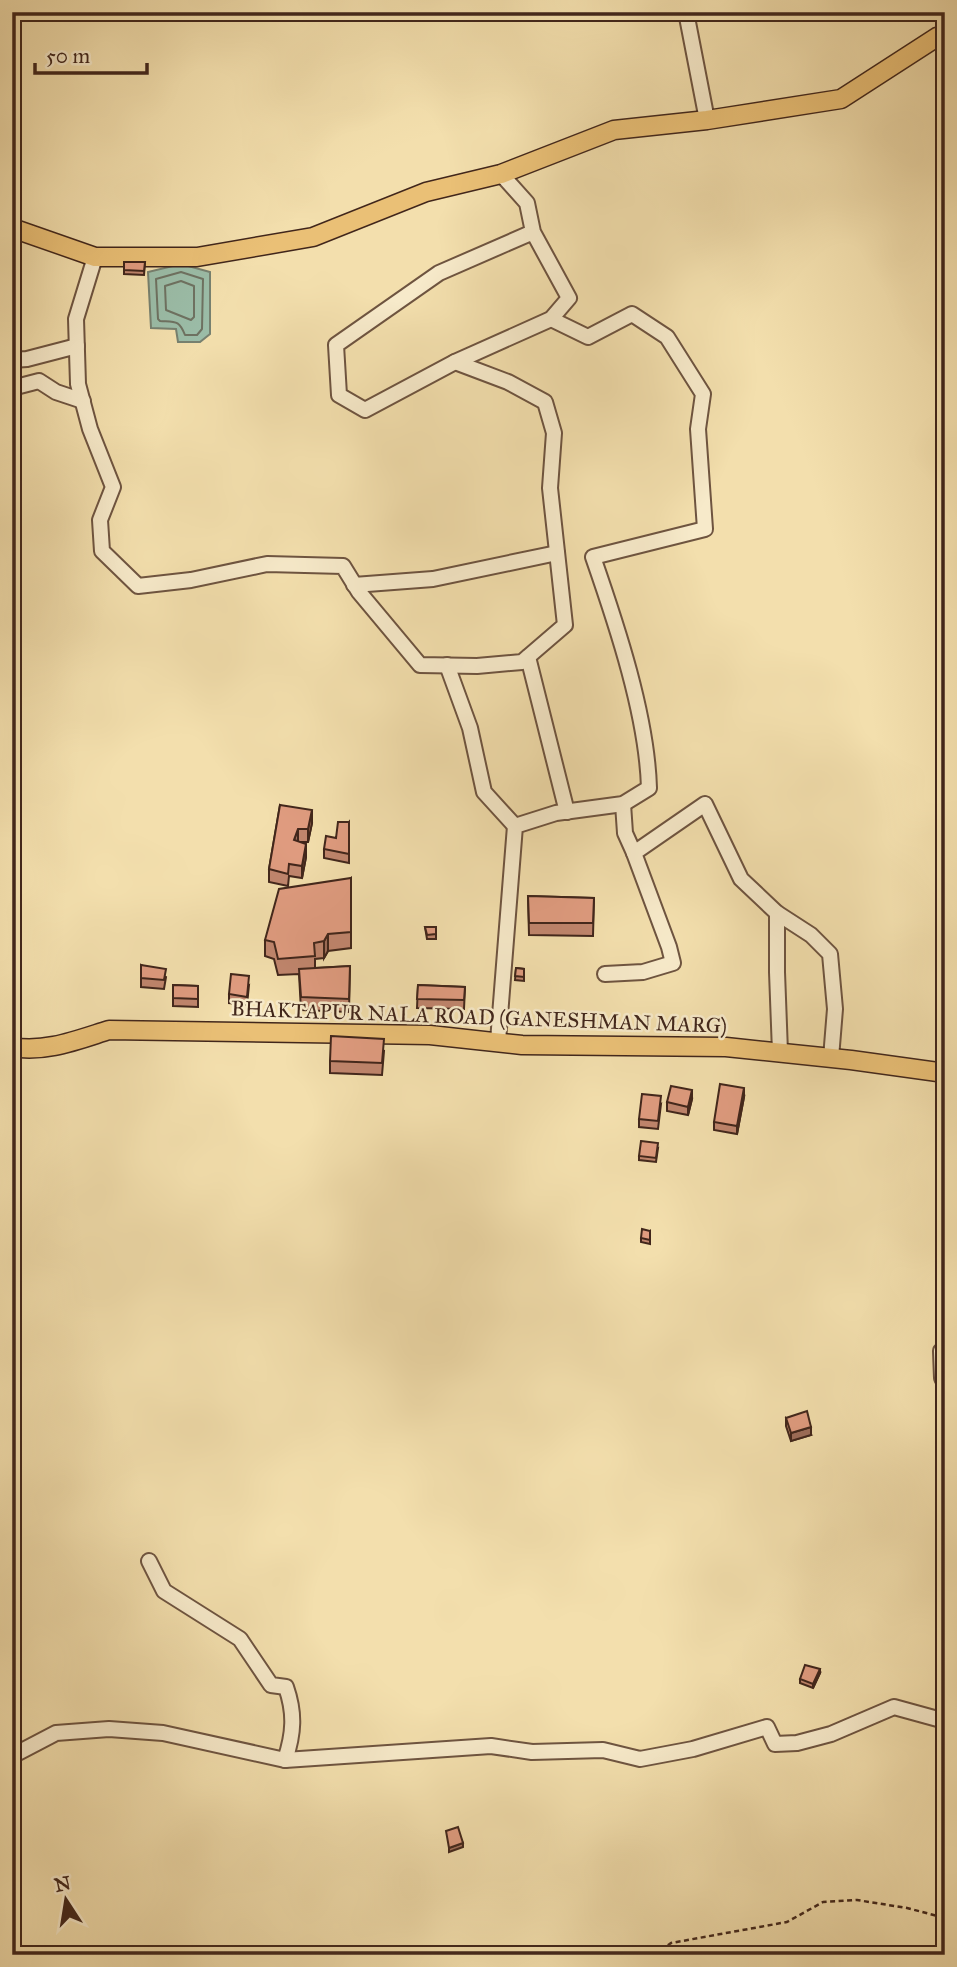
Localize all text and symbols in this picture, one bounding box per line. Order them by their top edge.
scale bar [35,32,147,76]
text: 50 m [46,43,91,69]
street label: BHAKTAPUR NALA ROAD (GANESHMAN MARG) [231,995,727,1039]
north arrow [32,1866,102,1936]
text: N [52,1871,73,1897]

